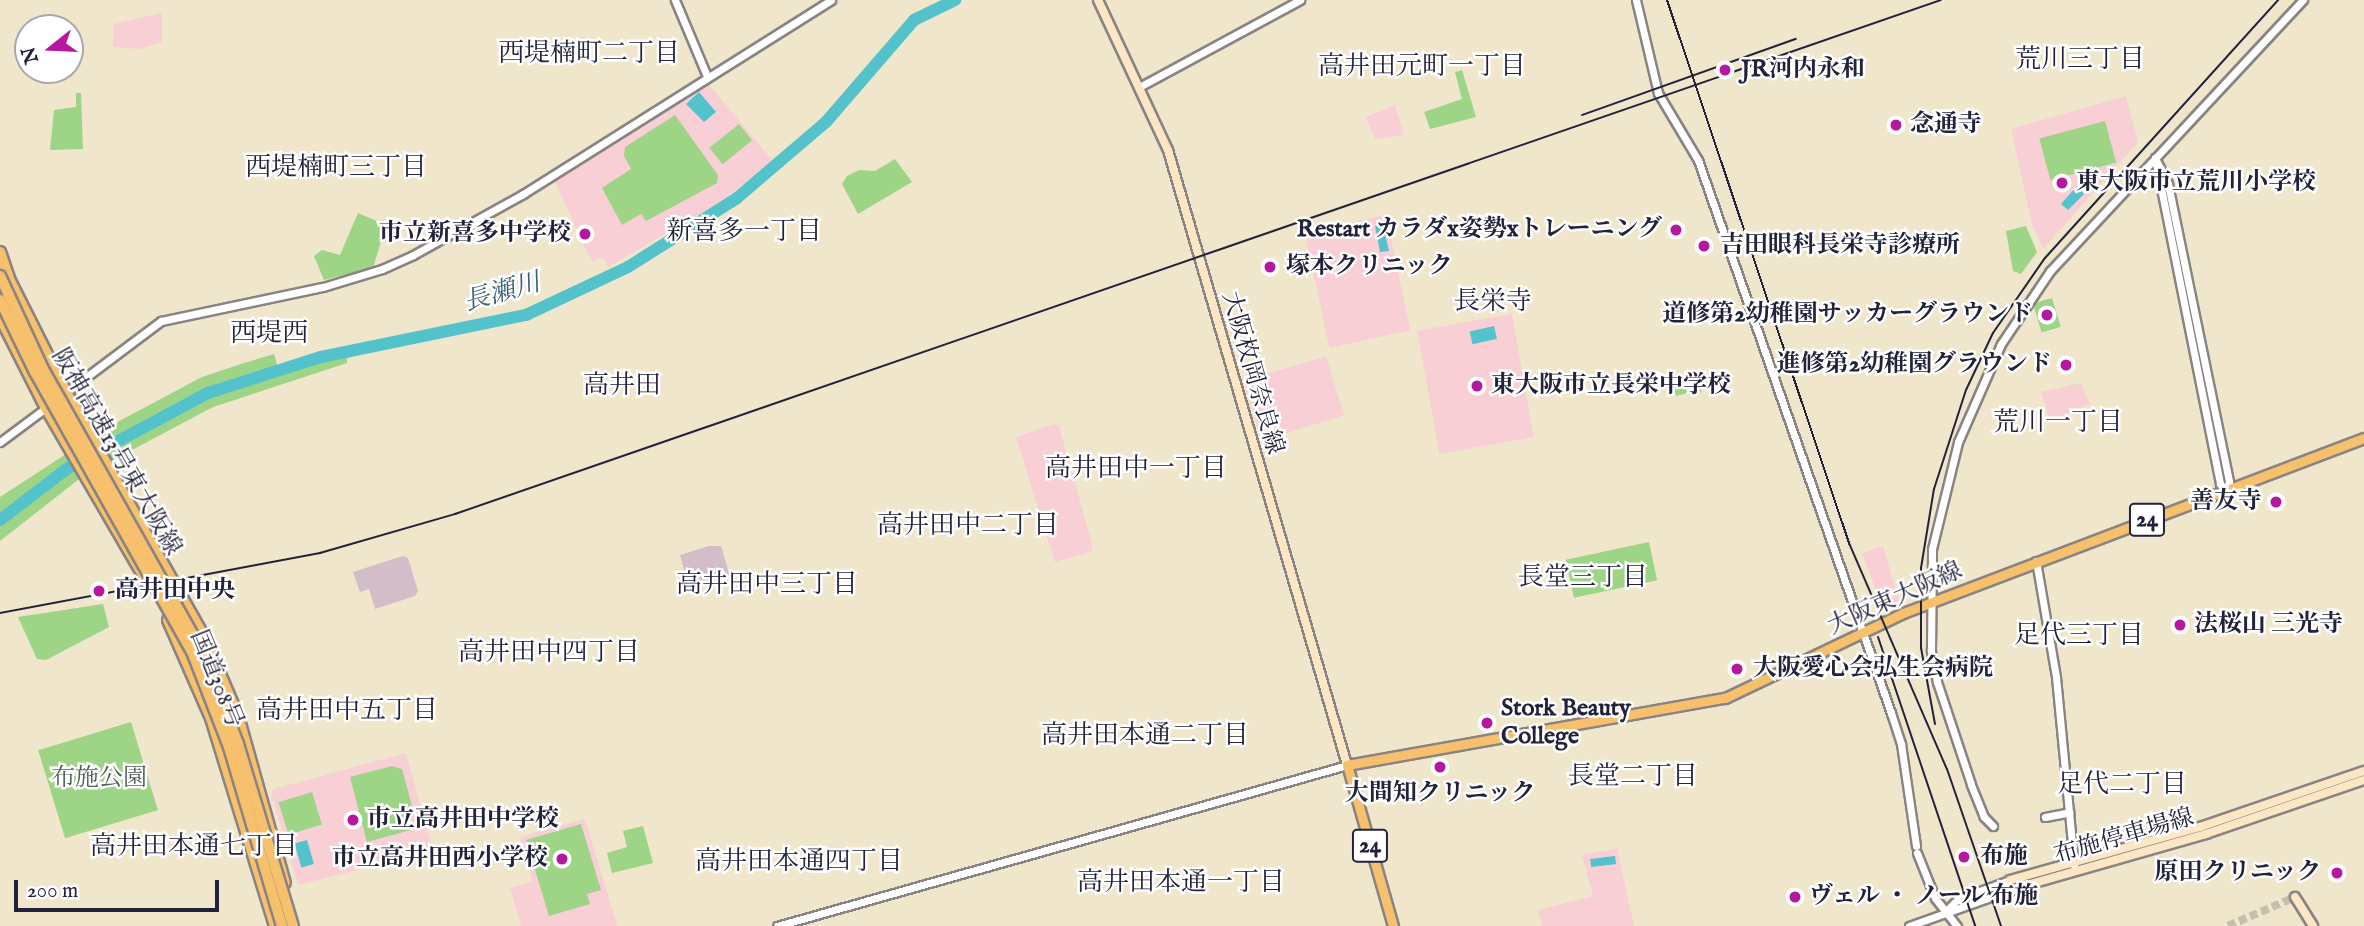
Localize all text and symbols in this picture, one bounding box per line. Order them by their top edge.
north arrow [14,14,84,84]
district label: 西堤楠町二丁目 [498,38,680,70]
text: N [17,43,45,66]
district label: 荒川三丁目 [2015,44,2145,76]
district label: 高井田元町一丁目 [1318,51,1526,83]
place label: JR河内永和 [1741,56,1865,84]
marker: JR河内永和 [1715,60,1735,80]
place label: 念通寺 [1910,111,1982,139]
marker: 念通寺 [1888,117,1904,133]
district label: 西堤楠町三丁目 [245,152,427,184]
place label: 東大阪市立荒川小学校 [2076,169,2316,197]
marker: 東大阪市立荒川小学校 [2054,175,2070,191]
district label: 新喜多一丁目 [666,216,822,248]
place label: Restart カラダx姿勢xトレーニング [1296,216,1662,244]
place label: 市立新喜多中学校 [379,220,571,248]
marker: Restart カラダx姿勢xトレーニング [1668,222,1684,238]
marker: 市立新喜多中学校 [577,226,593,242]
place label: 吉田眼科長栄寺診療所 [1720,232,1960,260]
marker: 吉田眼科長栄寺診療所 [1694,236,1714,256]
place label: 塚本クリニック [1286,253,1454,281]
marker: 塚本クリニック [1260,257,1280,277]
water label: 長瀬川 [460,267,544,319]
district label: 長栄寺 [1454,286,1532,318]
street label: 大阪枚岡奈良線 [1215,288,1289,458]
place label: 道修第2幼稚園サッカーグラウンド [1662,301,2033,329]
marker: 道修第2幼稚園サッカーグラウンド [2039,307,2055,323]
district label: 西堤西 [230,318,308,350]
street label: 阪神高速13号東大阪線 [45,344,187,560]
place label: 進修第2幼稚園グラウンド [1777,351,2052,379]
marker: 進修第2幼稚園グラウンド [2058,357,2074,373]
district label: 高井田 [583,370,661,402]
place label: 東大阪市立長栄中学校 [1491,372,1731,400]
marker: 東大阪市立長栄中学校 [1469,378,1485,394]
district label: 荒川一丁目 [1993,407,2123,439]
district label: 高井田中一丁目 [1045,453,1227,485]
place label: 善友寺 [2190,488,2262,516]
marker: 善友寺 [2268,494,2284,510]
road number: 24 [2128,500,2166,540]
district label: 高井田中二丁目 [877,510,1059,542]
street label: 大阪東大阪線 [1823,557,1967,641]
district label: 長堂三丁目 [1518,562,1648,594]
district label: 高井田中三丁目 [676,569,858,601]
place label: 高井田中央 [115,577,235,605]
marker: 高井田中央 [89,581,109,601]
place label: 法桜山 三光寺 [2194,611,2343,639]
marker: 法桜山 三光寺 [2172,617,2188,633]
district label: 足代三丁目 [2014,620,2144,652]
street label: 国道308号 [184,626,248,732]
district label: 高井田中四丁目 [458,637,640,669]
place label: 大阪愛心会弘生会病院 [1753,655,1993,683]
marker: 大阪愛心会弘生会病院 [1727,659,1747,679]
district label: 高井田中五丁目 [256,695,438,727]
place label: Stork Beauty College [1501,695,1631,751]
marker: Stork Beauty College [1479,715,1495,731]
district label: 高井田本通二丁目 [1041,720,1249,752]
marker: 大間知クリニック [1430,757,1450,777]
district label: 長堂二丁目 [1568,761,1698,793]
park label: 布施公園 [51,765,147,793]
district label: 足代二丁目 [2057,769,2187,801]
place label: 大間知クリニック [1344,780,1536,808]
street label: 布施停車場線 [2051,803,2197,871]
place label: 市立高井田中学校 [367,806,559,834]
marker: 市立高井田中学校 [345,812,361,828]
road number: 24 [1351,826,1389,866]
district label: 高井田本通七丁目 [90,831,298,863]
place label: 布施 [1980,843,2028,871]
place label: 市立高井田西小学校 [332,845,548,873]
district label: 高井田本通四丁目 [695,846,903,878]
marker: 布施 [1954,847,1974,867]
marker: 市立高井田西小学校 [554,851,570,867]
place label: 原田クリニック [2153,859,2321,887]
marker: 原田クリニック [2327,863,2347,883]
scale bar [18,866,222,910]
district label: 高井田本通一丁目 [1077,867,1285,899]
text: 200 m [27,878,78,905]
place label: ヴェル ・ ノール 布施 [1809,883,2040,911]
marker: ヴェル ・ ノール 布施 [1787,889,1803,905]

